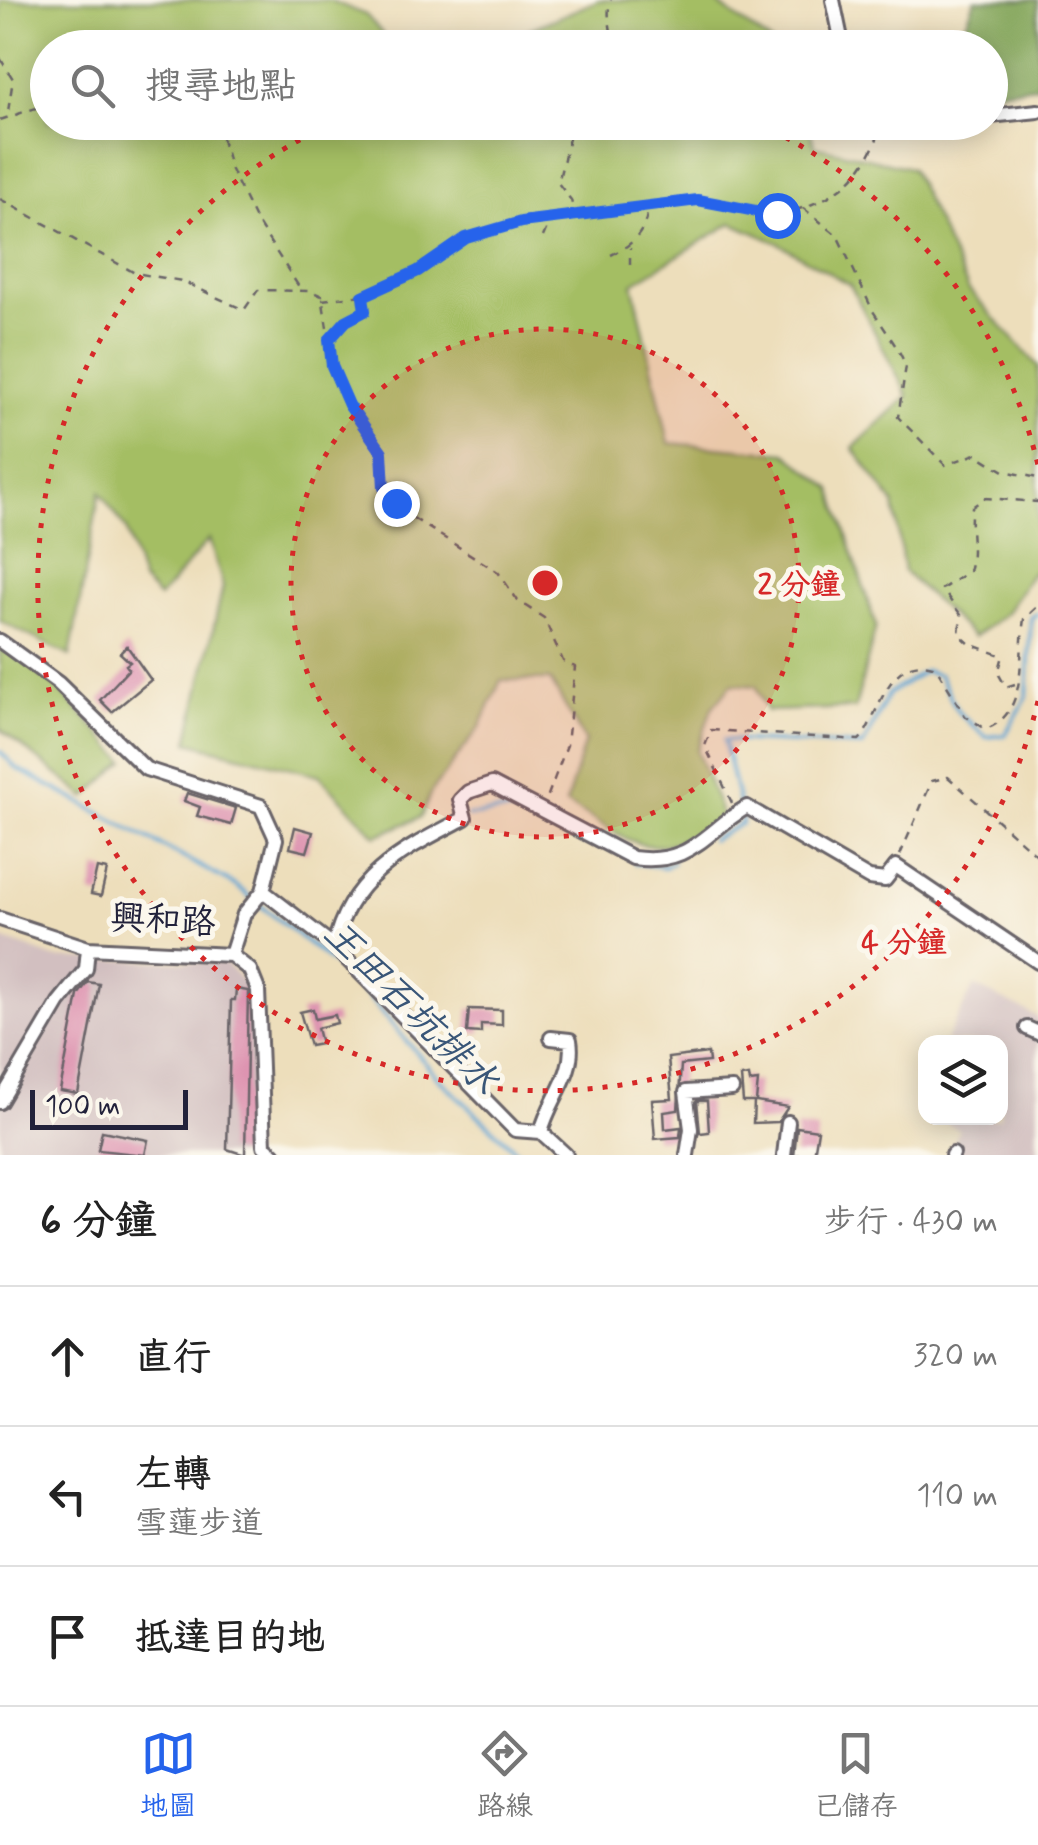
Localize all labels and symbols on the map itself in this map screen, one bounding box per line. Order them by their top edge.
route start [755,193,801,239]
route end [374,481,420,527]
centre of rings [527,565,563,601]
text: 2 分鐘 [758,566,840,605]
street label: 興和路 [109,895,217,947]
water label: 王田石坑排水 [312,910,509,1107]
text: 4 分鐘 [861,924,947,963]
scale bar [30,1085,188,1130]

